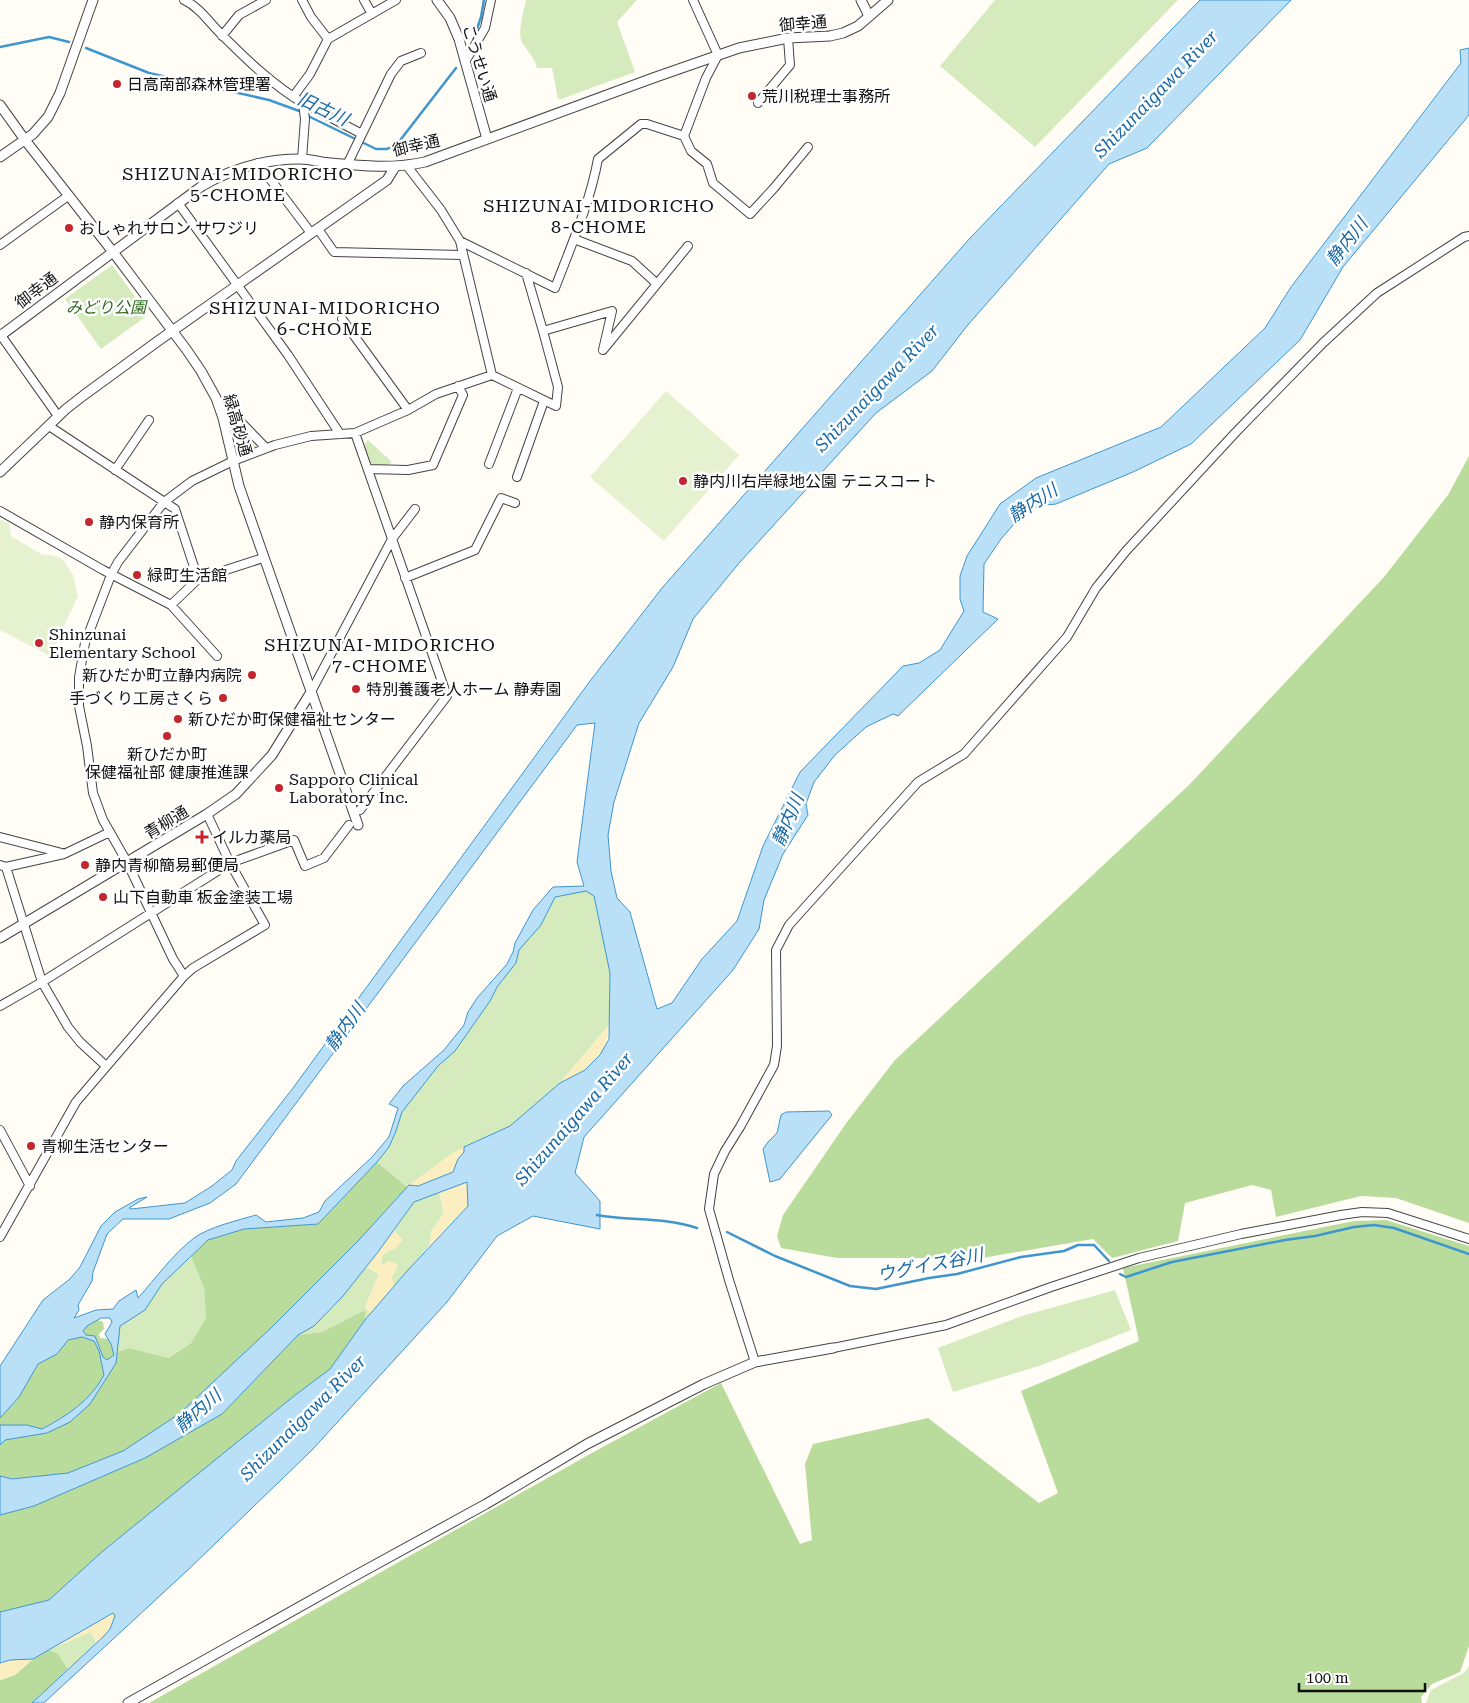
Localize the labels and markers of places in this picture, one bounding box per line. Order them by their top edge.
place label: 日高南部森林管理署 [127,75,271,94]
marker: 日高南部森林管理署 [111,78,123,90]
place label: 荒川税理士事務所 [762,87,890,106]
marker: 荒川税理士事務所 [746,90,758,102]
place label: おしゃれサロン サワジリ [79,219,259,238]
marker: おしゃれサロン サワジリ [63,222,75,234]
place label: 静内川右岸緑地公園 テニスコート [693,472,937,491]
marker: 静内川右岸緑地公園 テニスコート [677,475,689,487]
place label: 静内保育所 [99,513,179,532]
marker: 静内保育所 [83,516,95,528]
place label: 緑町生活館 [147,566,227,585]
marker: 緑町生活館 [131,569,143,581]
place label: Shinzunai Elementary School [49,625,196,662]
marker: Shinzunai Elementary School [33,637,45,649]
place label: 新ひだか町立静内病院 [82,666,242,685]
marker: 新ひだか町立静内病院 [246,669,258,681]
place label: 特別養護老人ホーム 静寿園 [366,680,562,699]
marker: 特別養護老人ホーム 静寿園 [350,683,362,695]
place label: 手づくり工房さくら [69,689,213,708]
marker: 手づくり工房さくら [217,692,229,704]
place label: 新ひだか町保健福祉センター [188,710,396,729]
marker: 新ひだか町保健福祉センター [172,713,184,725]
marker: 新ひだか町 保健福祉部 健康推進課 [161,730,173,742]
place label: 新ひだか町 保健福祉部 健康推進課 [85,745,249,782]
place label: Sapporo Clinical Laboratory Inc. [289,770,418,807]
marker: Sapporo Clinical Laboratory Inc. [273,782,285,794]
place label: イルカ薬局 [212,828,292,847]
marker: イルカ薬局 [196,831,208,843]
place label: 静内青柳簡易郵便局 [95,856,239,875]
marker: 静内青柳簡易郵便局 [79,859,91,871]
place label: 山下自動車 板金塗装工場 [113,888,293,907]
marker: 山下自動車 板金塗装工場 [97,891,109,903]
place label: 青柳生活センター [41,1137,169,1156]
marker: 青柳生活センター [25,1140,37,1152]

